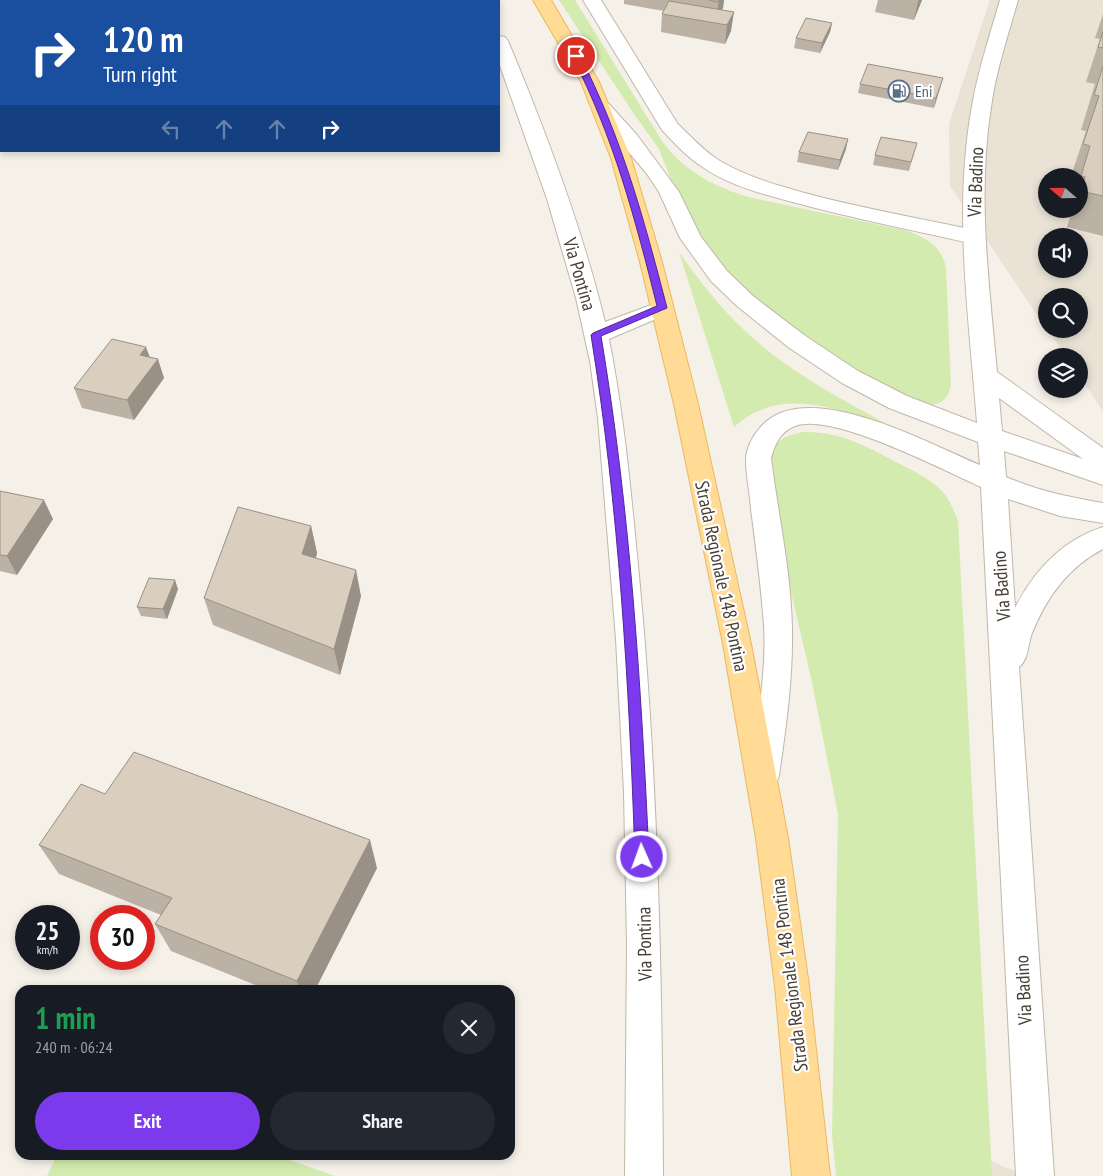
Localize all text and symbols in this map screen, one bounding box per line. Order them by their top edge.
text: 120 m [103,16,184,62]
icon: right [20,20,85,85]
pin [555,35,597,77]
icon: arrive [562,42,590,70]
text: Turn right [103,60,177,88]
fuel station icon: Eni [887,79,911,103]
place label: Eni [915,81,932,101]
icon: left [157,115,185,143]
icon: ahead [210,115,238,143]
icon: ahead [263,115,291,143]
icon: right [316,115,344,143]
street label: Via Badino [962,147,988,218]
north arrow [1038,168,1088,218]
map controls [1038,168,1088,398]
button: sound [1038,228,1088,278]
street label: Via Pontina [558,234,602,313]
button: search [1038,288,1088,338]
button: layers [1038,348,1088,398]
street label: Strada Regionale 148 Pontina [690,478,754,674]
street label: Via Badino [987,550,1015,623]
position arrow [615,830,667,882]
street label: Strada Regionale 148 Pontina [765,877,813,1073]
speed limit sign: 30 [90,905,155,970]
street label: Via Pontina [631,907,657,982]
text: 25 [36,915,59,947]
text: km/h [37,942,58,957]
street label: Via Badino [1009,954,1037,1027]
text: 1 min [35,998,96,1037]
button: close [443,1002,495,1054]
text: 240 m · 06:24 [35,1037,113,1057]
button: Exit [35,1092,260,1150]
button: Share [270,1092,495,1150]

